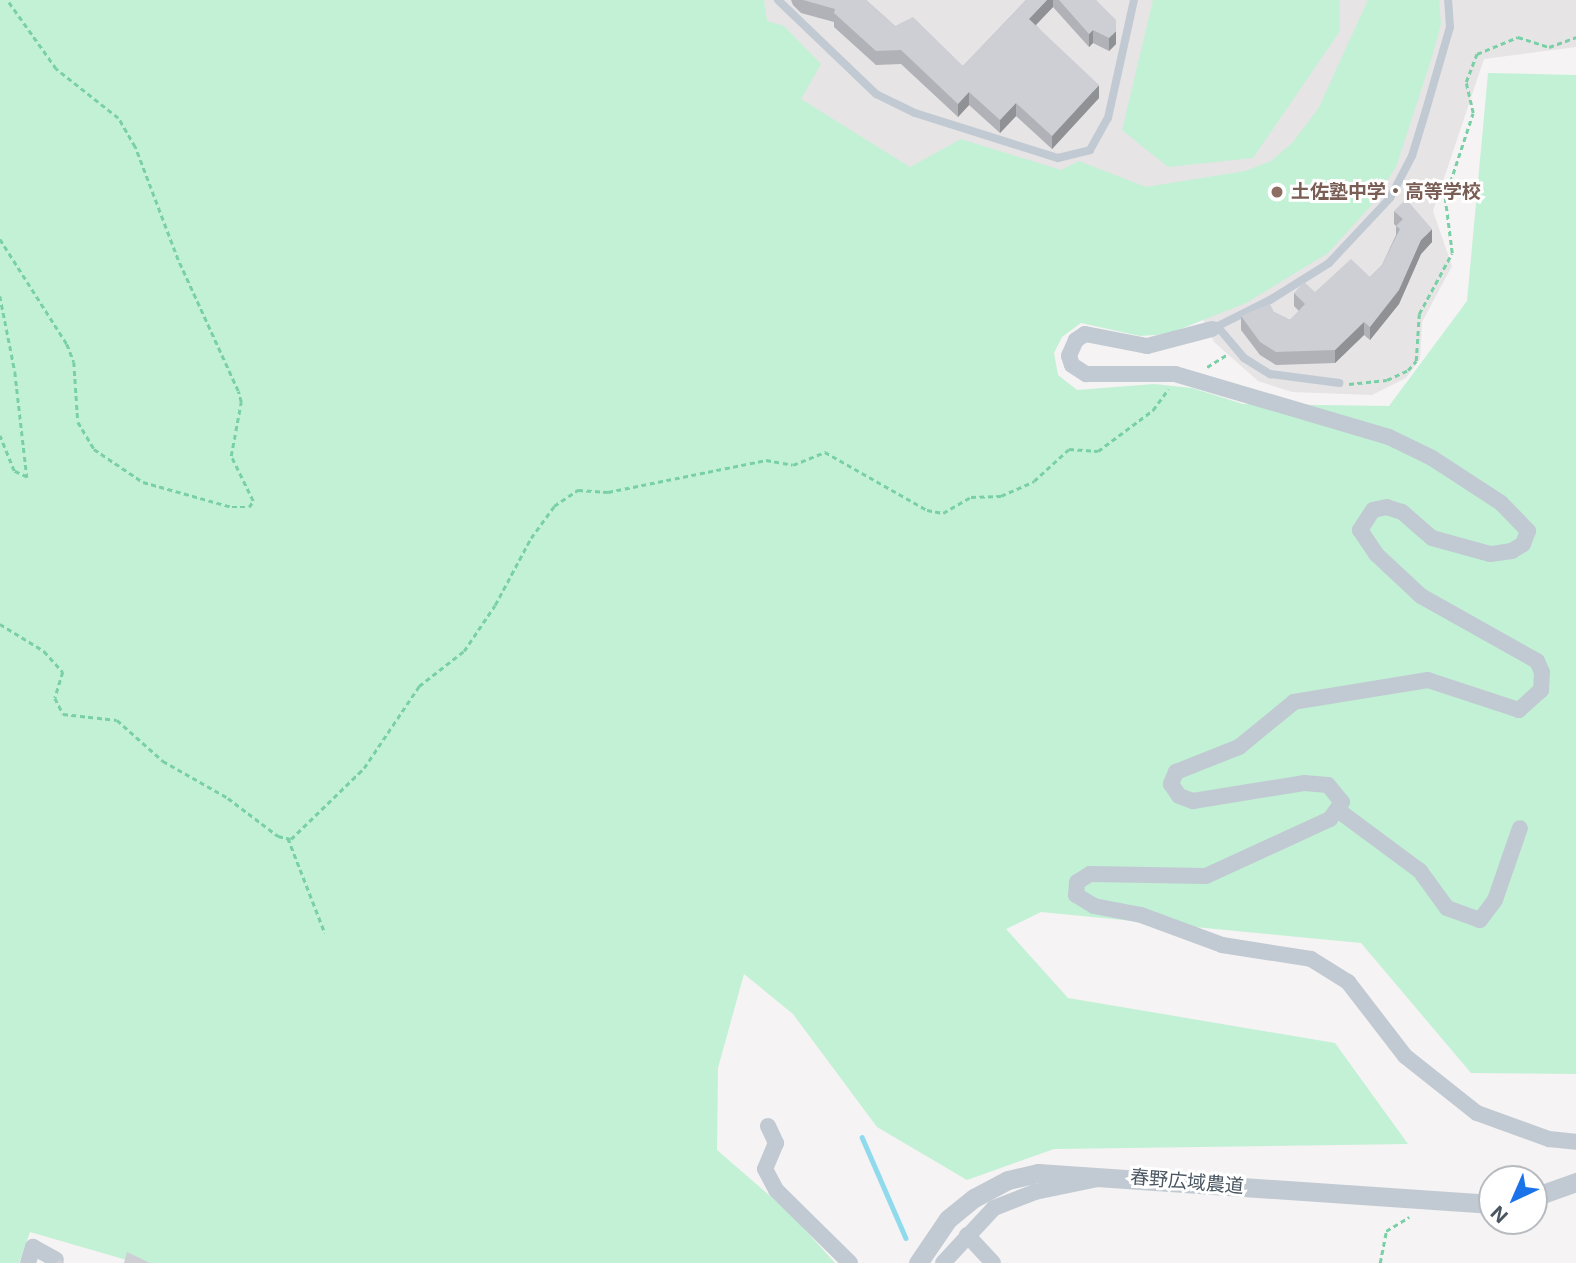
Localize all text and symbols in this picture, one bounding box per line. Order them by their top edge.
place label: 土佐塾中学・高等学校 [1291,181,1481,203]
marker: 土佐塾中学・高等学校 [1269,184,1285,200]
north arrow [1478,1165,1548,1235]
street label: 春野広域農道 [1129,1166,1245,1198]
text: N [1486,1201,1513,1227]

